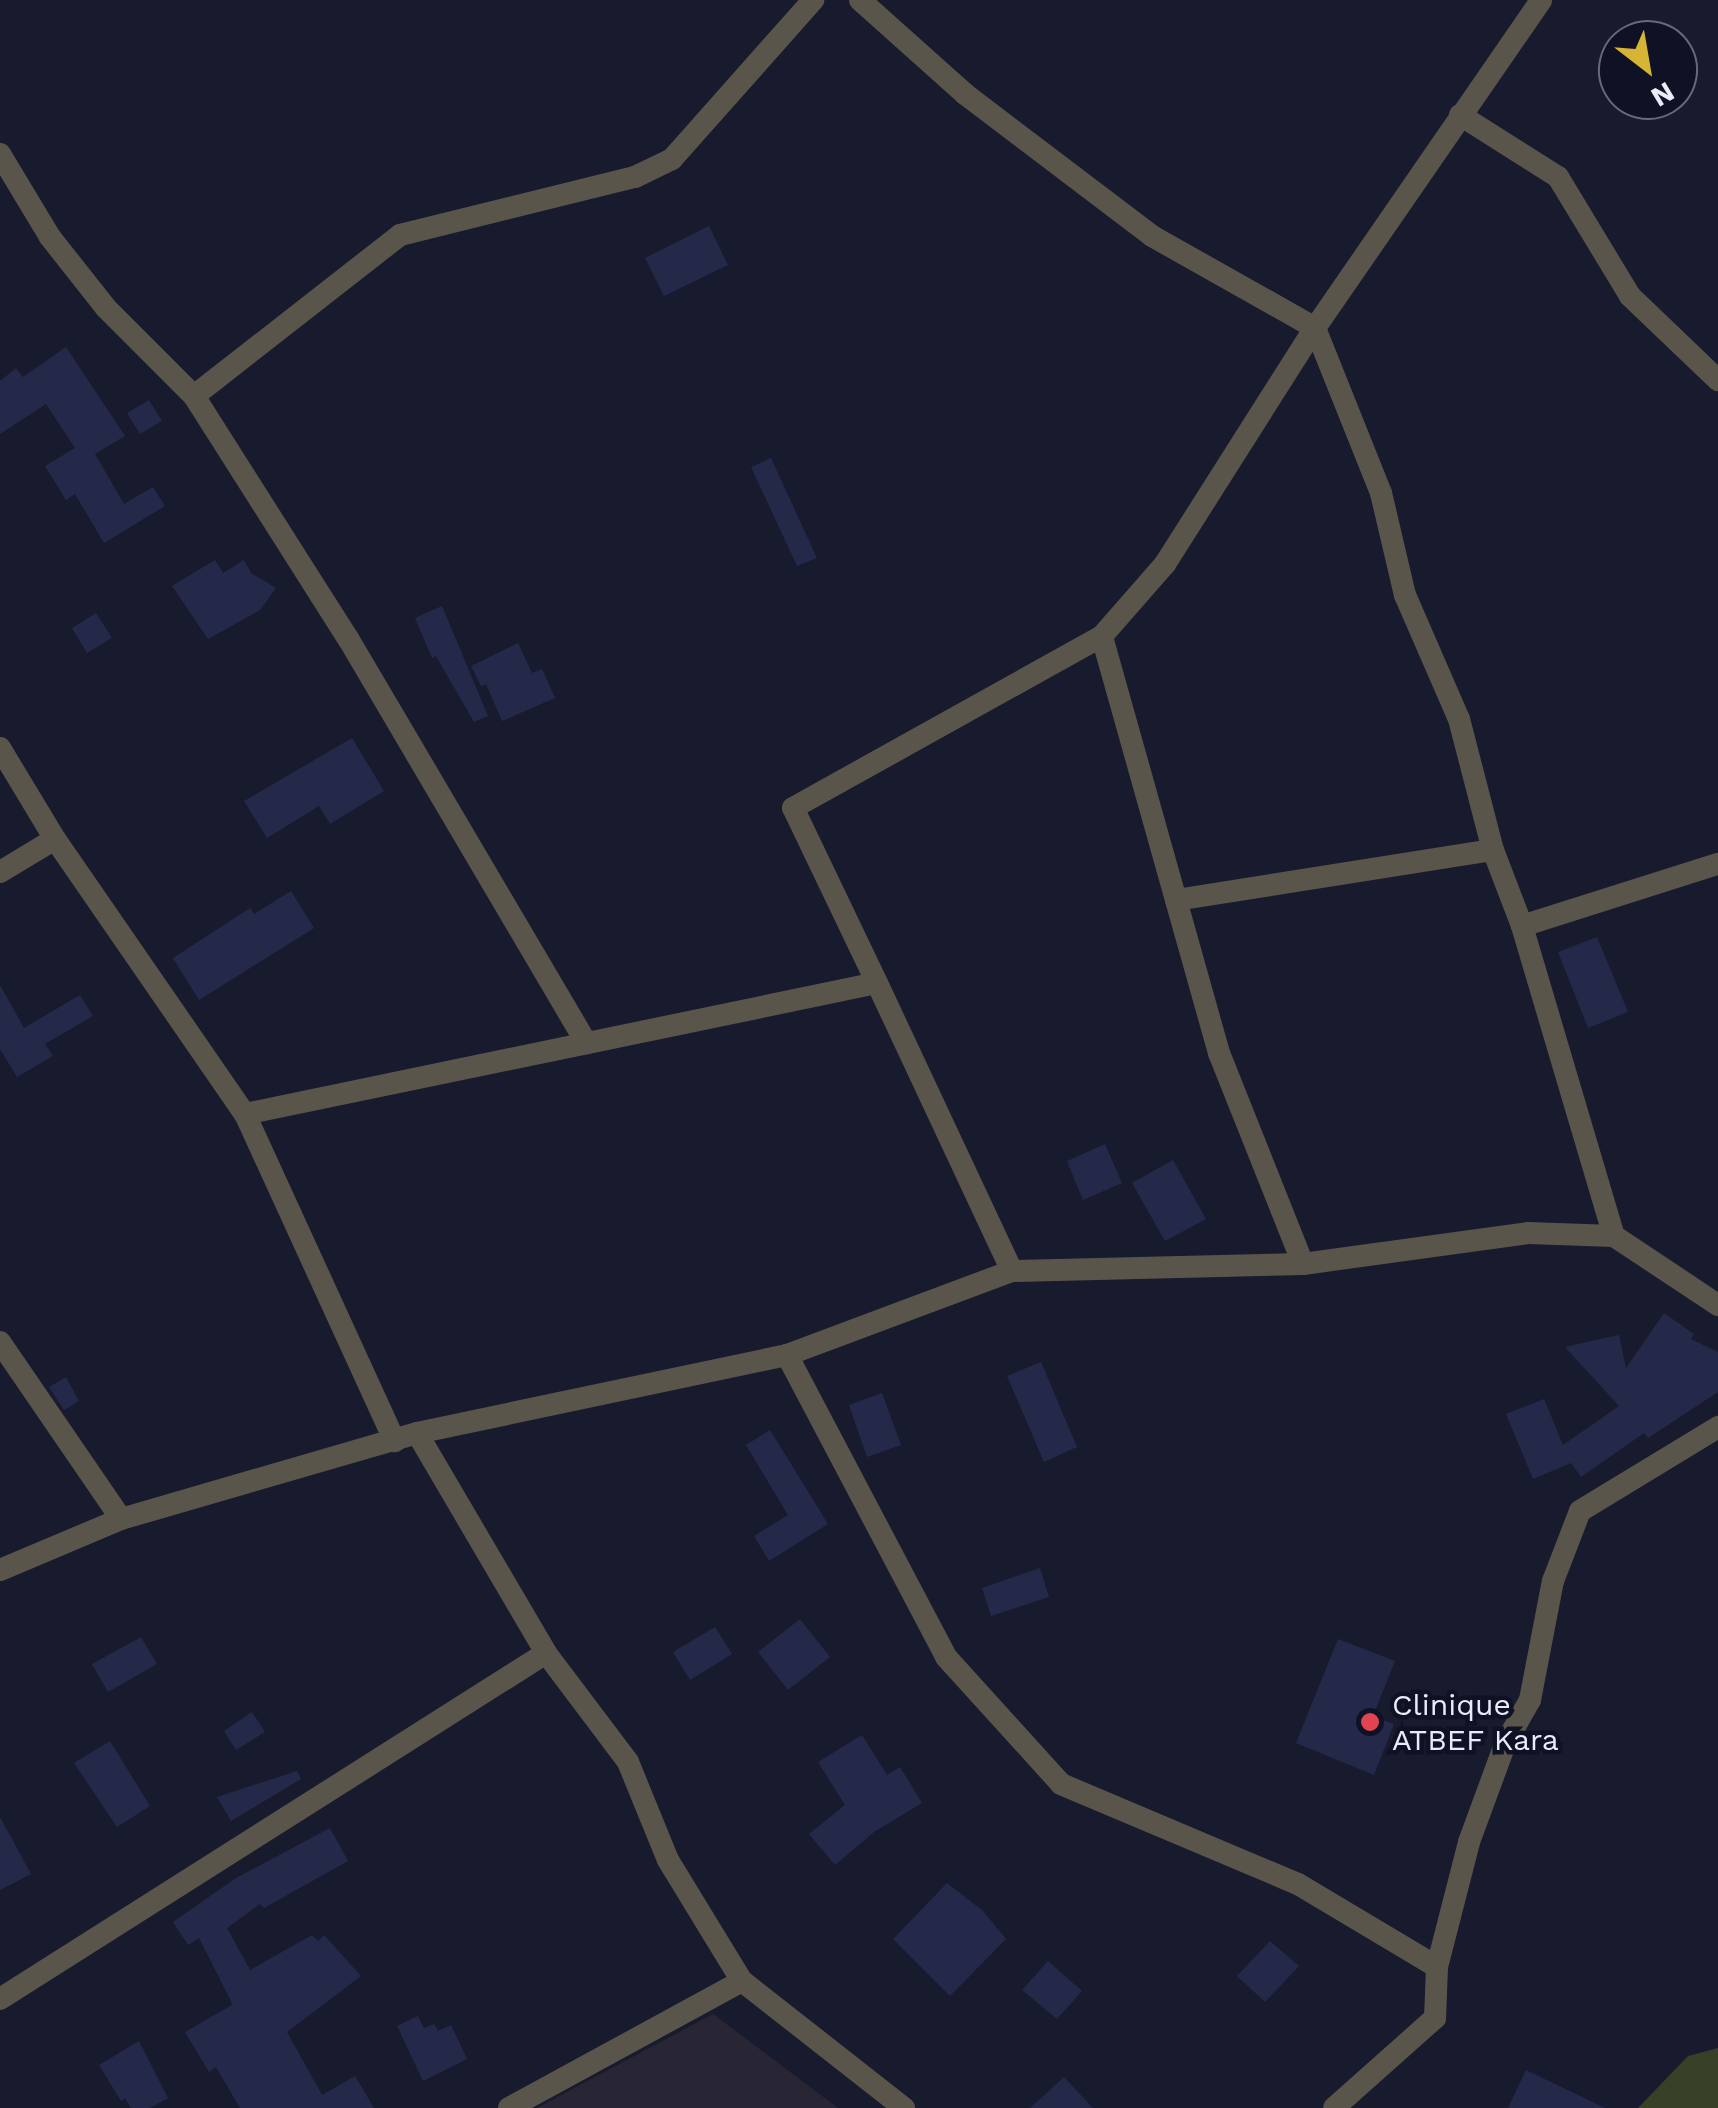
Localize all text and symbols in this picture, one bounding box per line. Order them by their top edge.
north arrow [1598,20,1698,120]
text: N [1645,75,1680,114]
place label: Clinique ATBEF Kara [1392,1687,1560,1758]
marker: Clinique ATBEF Kara [1357,1709,1383,1735]

